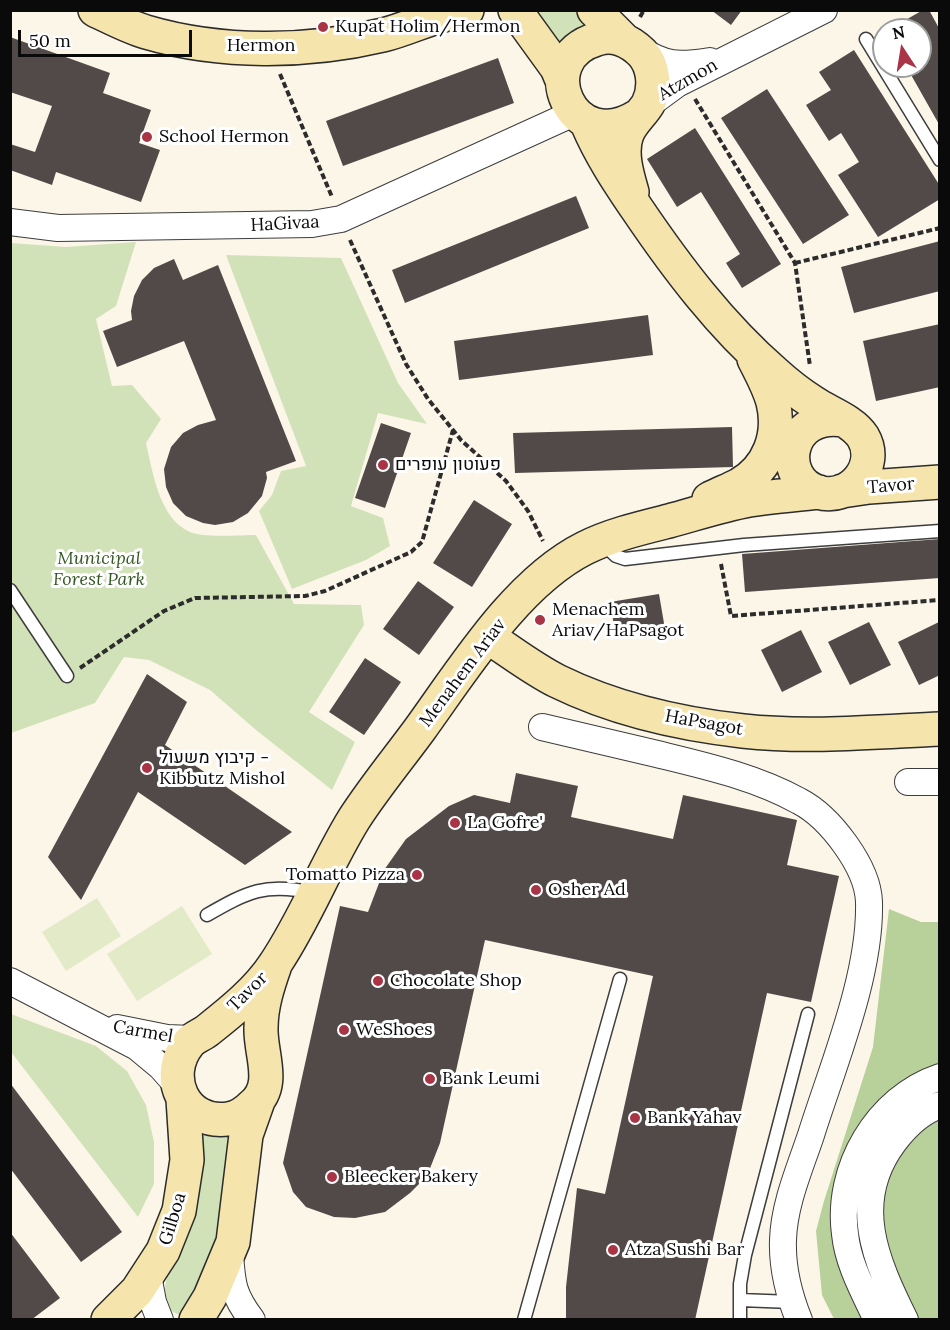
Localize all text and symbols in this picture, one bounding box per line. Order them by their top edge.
place label: Kupat Holim/Hermon [335,16,521,38]
scale bar [21,18,195,56]
north arrow [872,18,932,78]
marker: Kupat Holim/Hermon [316,20,330,34]
text: N [891,21,907,43]
text: 50 m [29,29,71,52]
street label: Hermon [227,35,295,57]
street label: Atzmon [655,54,721,106]
place label: School Hermon [159,126,289,148]
marker: School Hermon [140,130,154,144]
street label: HaGivaa [250,211,320,237]
place label: פעוטון עופרים [395,454,501,476]
marker: פעוטון עופרים [376,458,390,472]
street label: Tavor [866,473,916,499]
park label: Municipal Forest Park [53,548,145,590]
place label: Menachem Ariav/HaPsagot [552,599,684,642]
marker: Menachem Ariav/HaPsagot [533,613,547,627]
street label: Menahem Ariav [415,615,511,731]
street label: HaPsagot [663,706,745,740]
place label: קיבוץ משעול - Kibbutz Mishol [159,747,285,789]
marker: קיבוץ משעול - Kibbutz Mishol [140,761,154,775]
place label: La Gofre' [467,812,543,834]
marker: La Gofre' [448,816,462,830]
place label: Tomatto Pizza [286,864,405,886]
marker: Tomatto Pizza [410,868,424,882]
place label: Osher Ad [548,879,626,901]
marker: Osher Ad [529,883,543,897]
street label: Tavor [224,968,272,1016]
place label: Chocolate Shop [390,970,522,992]
marker: Chocolate Shop [371,974,385,988]
street label: Carmel [111,1016,175,1048]
place label: WeShoes [356,1019,432,1041]
marker: WeShoes [337,1023,351,1037]
place label: Bank Leumi [442,1068,540,1090]
marker: Bank Leumi [423,1072,437,1086]
place label: Bank Yahav [647,1107,742,1129]
marker: Bank Yahav [628,1111,642,1125]
place label: Bleecker Bakery [344,1166,478,1188]
marker: Bleecker Bakery [325,1170,339,1184]
street label: Gilboa [155,1190,191,1248]
place label: Atza Sushi Bar [625,1239,744,1261]
marker: Atza Sushi Bar [606,1243,620,1257]

